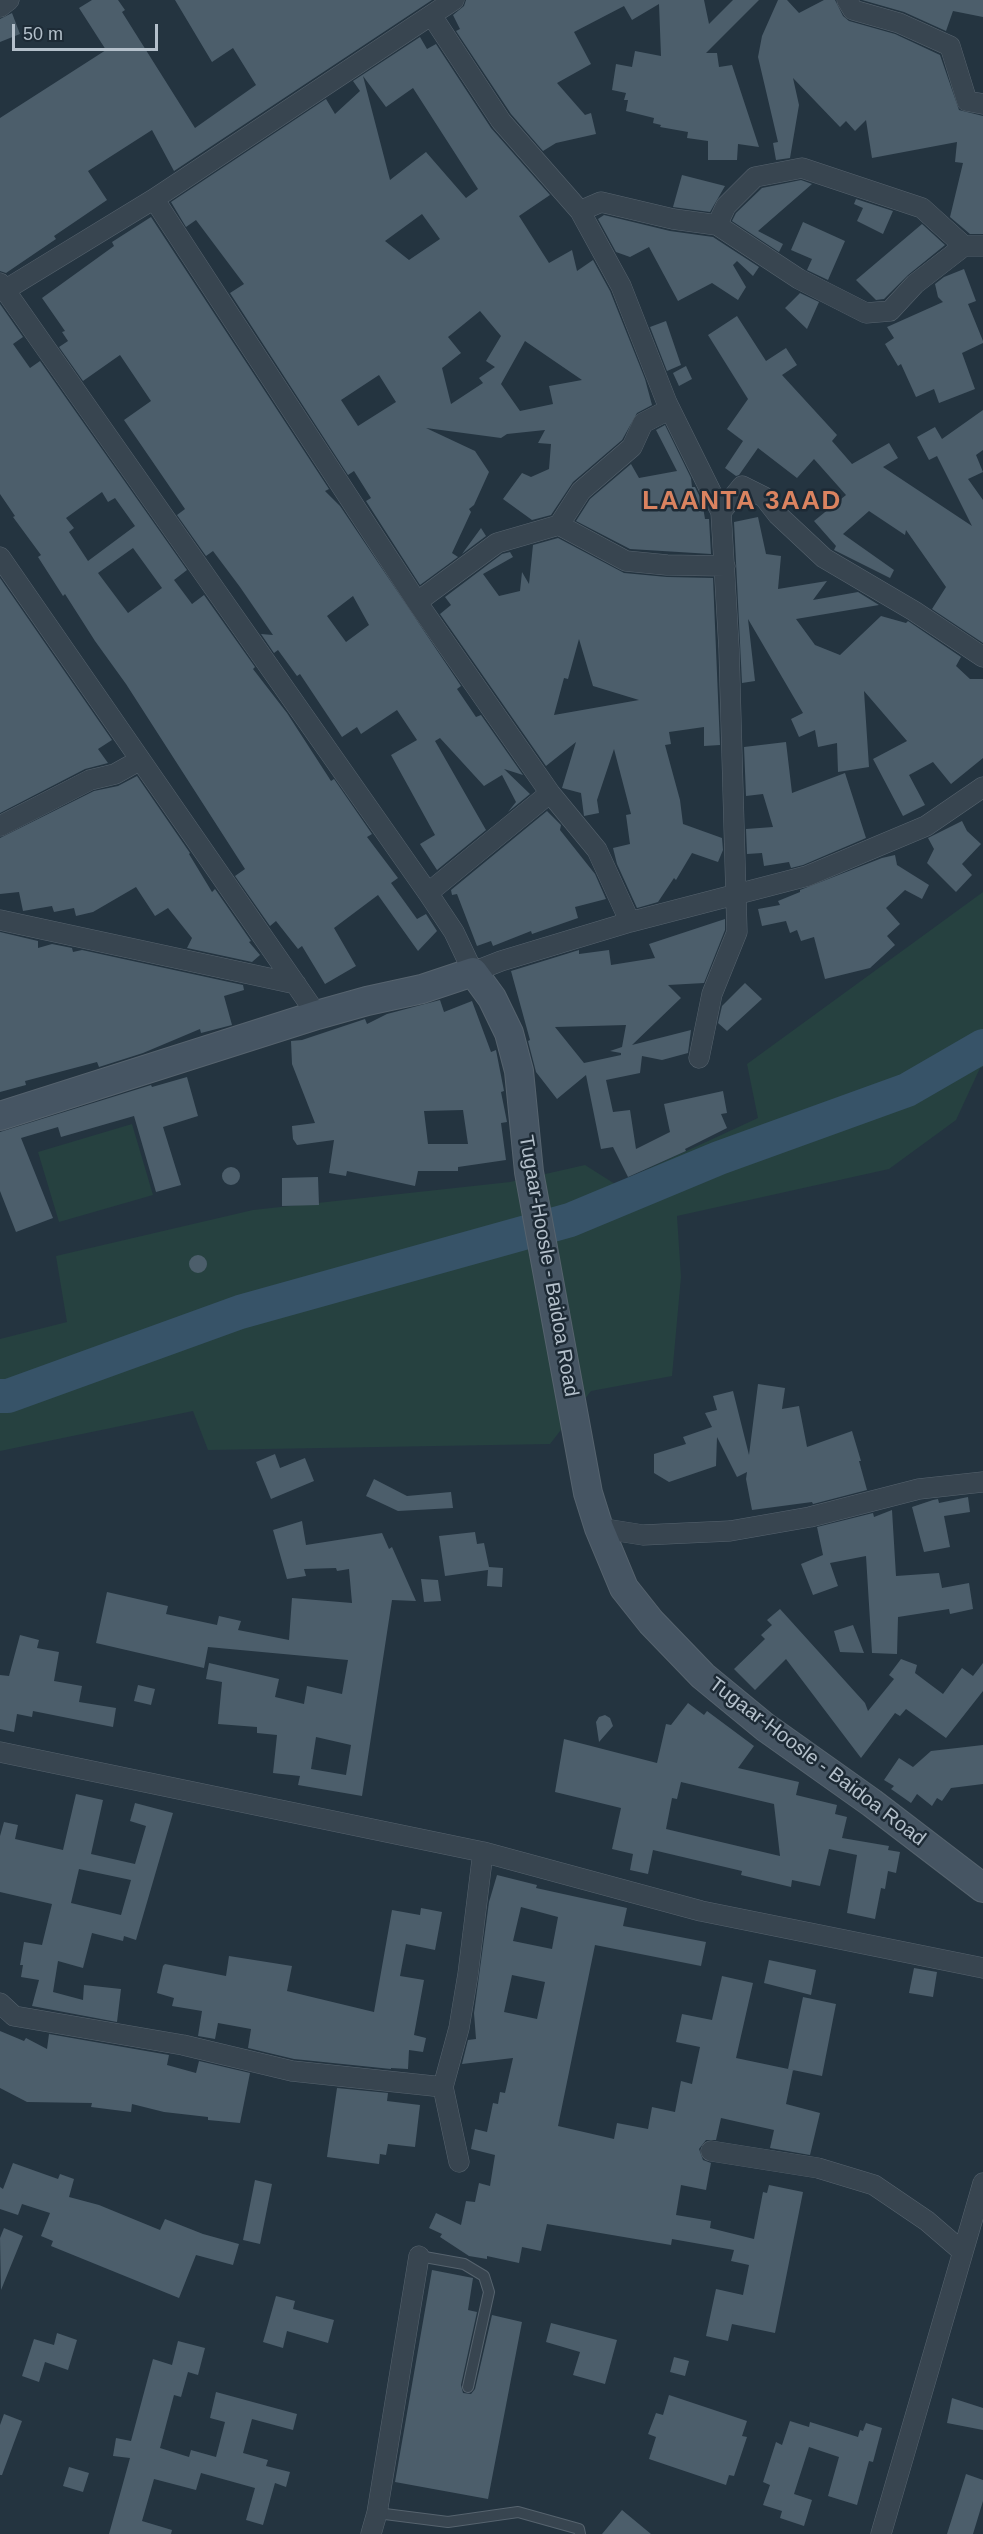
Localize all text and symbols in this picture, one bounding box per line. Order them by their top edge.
scale bar [15,12,160,50]
text: 50 m [23,24,63,44]
district label: LAANTA 3AAD [642,486,842,518]
street label: Tugaar-Hoosle - Baidoa Road [513,1133,583,1399]
street label: Tugaar-Hoosle - Baidoa Road [704,1673,930,1851]

